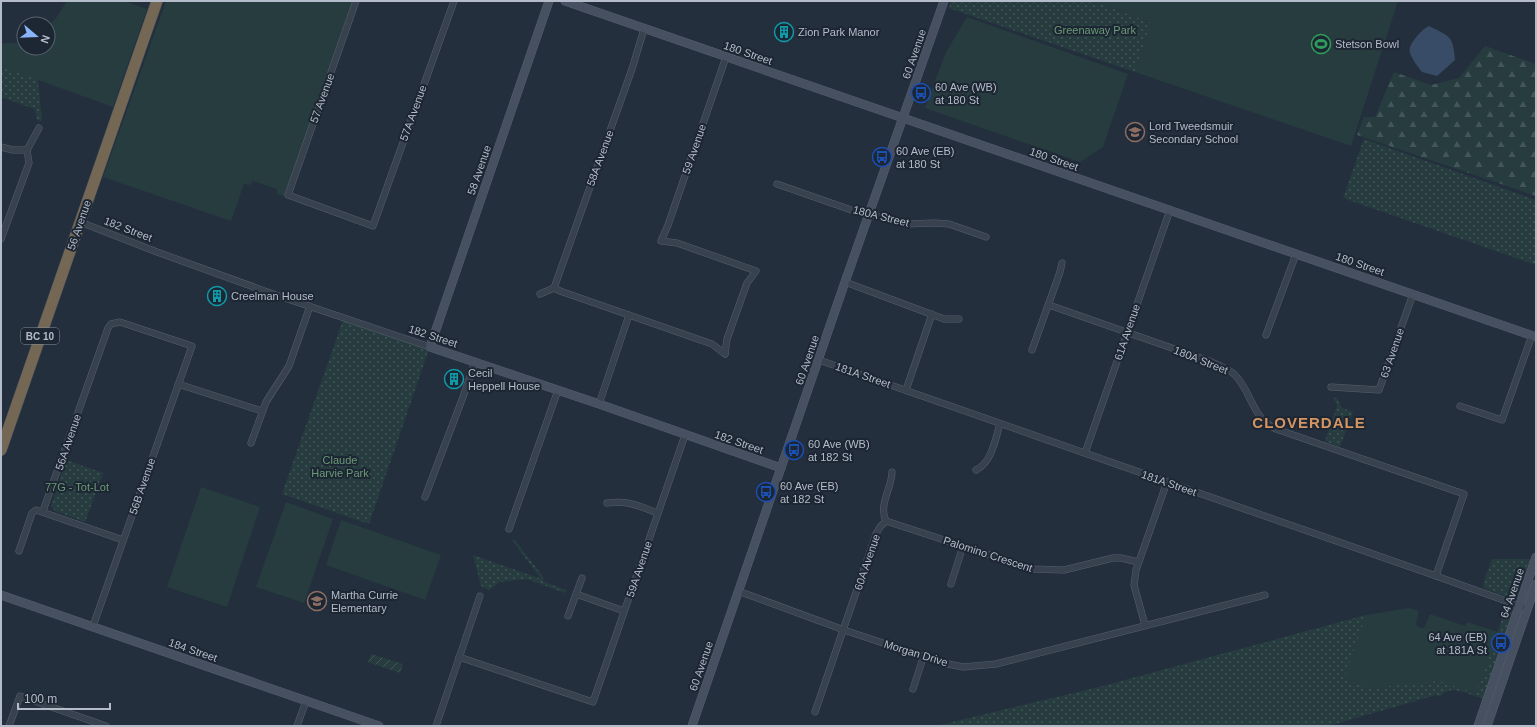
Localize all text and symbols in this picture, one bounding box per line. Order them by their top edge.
north arrow [16,16,56,56]
building icon: Zion Park Manor [773,21,795,43]
park label: Greenaway Park [1054,24,1136,36]
place label: Zion Park Manor [798,26,880,38]
street label: 60 Avenue [900,28,928,80]
sports icon: Stetson Bowl [1310,33,1332,55]
text: N [38,34,52,45]
place label: Stetson Bowl [1335,38,1399,50]
street label: 180 Street [722,39,774,67]
street label: 57 Avenue [308,72,336,124]
place label: 60 Ave (WB) at 180 St [935,81,997,106]
bus stop icon: 60 Ave (WB) at 180 St [910,82,932,104]
street label: 57A Avenue [397,83,429,143]
place label: Lord Tweedsmuir Secondary School [1149,120,1238,145]
school or university icon: Lord Tweedsmuir Secondary School [1124,121,1146,143]
street label: 59 Avenue [680,123,708,175]
street label: 58A Avenue [584,128,616,188]
street label: 58 Avenue [465,144,493,196]
place label: 60 Ave (EB) at 180 St [896,145,955,170]
street label: 180 Street [1028,145,1080,173]
bus stop icon: 60 Ave (EB) at 180 St [871,146,893,168]
street label: 56 Avenue [65,199,93,251]
street label: 180A Street [852,203,910,229]
street label: 182 Street [102,214,154,244]
street label: 180 Street [1334,250,1386,278]
building icon: Creelman House [206,285,228,307]
place label: Creelman House [231,290,314,302]
street label: 61A Avenue [1112,302,1142,362]
street label: 182 Street [407,322,459,350]
street label: 63 Avenue [1378,327,1406,379]
road number: BC 10 [21,328,59,344]
street label: 60 Avenue [793,334,821,386]
street label: 180A Street [1172,344,1230,376]
street label: 181A Street [834,360,892,390]
place label: Cecil Heppell House [468,367,540,392]
building icon: Cecil Heppell House [443,368,465,390]
street label: 56A Avenue [53,412,83,472]
district label: CLOVERDALE [1252,414,1366,431]
street label: 182 Street [713,428,765,456]
place label: 60 Ave (WB) at 182 St [808,438,870,463]
bus stop icon: 60 Ave (WB) at 182 St [783,439,805,461]
park label: Claude Harvie Park [311,454,369,479]
street label: 56B Avenue [127,456,157,516]
street label: 181A Street [1140,468,1198,498]
place label: 60 Ave (EB) at 182 St [780,480,839,505]
park label: 77G - Tot-Lot [45,481,109,493]
bus stop icon: 60 Ave (EB) at 182 St [755,481,777,503]
street label: 60A Avenue [852,532,882,592]
street label: Palomino Crescent [942,534,1034,574]
street label: 59A Avenue [624,539,654,599]
street label: 64 Avenue [1498,567,1526,619]
place label: Martha Currie Elementary [331,589,398,614]
school or university icon: Martha Currie Elementary [306,590,328,612]
place label: 64 Ave (EB) at 181A St [1429,631,1487,656]
bus stop icon: 64 Ave (EB) at 181A St [1490,632,1512,654]
street label: 184 Street [167,636,219,664]
street label: Morgan Drive [883,638,949,668]
street label: 60 Avenue [687,640,715,692]
scale bar [18,685,110,711]
text: 100 m [24,692,57,706]

